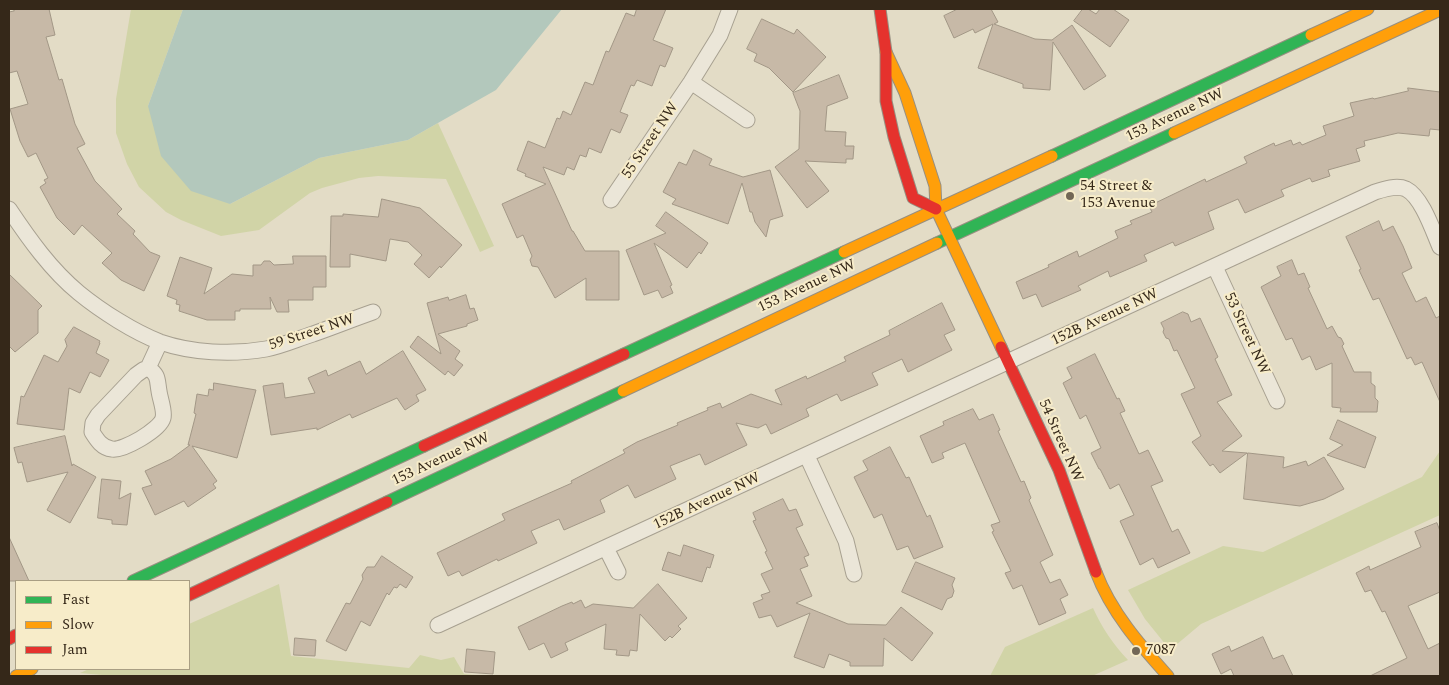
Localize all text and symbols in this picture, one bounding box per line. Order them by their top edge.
street label: 153 Avenue NW [1123,85,1227,147]
street label: 55 Street NW [619,99,683,183]
place label: 54 Street & 153 Avenue [1080,178,1156,213]
marker: 54 Street & 153 Avenue [1064,190,1076,202]
street label: 153 Avenue NW [755,256,859,318]
street label: 152B Avenue NW [1049,285,1161,351]
street label: 53 Street NW [1219,290,1273,378]
street label: 59 Street NW [267,311,357,355]
street label: 54 Street NW [1034,397,1086,485]
street label: 153 Avenue NW [389,429,493,491]
street label: 152B Avenue NW [651,469,763,535]
legend [15,580,190,670]
text: Fast [62,588,90,611]
text: Slow [62,613,94,636]
text: Jam [62,638,88,661]
place label: 7087 [1146,642,1176,660]
marker: 7087 [1130,645,1142,657]

